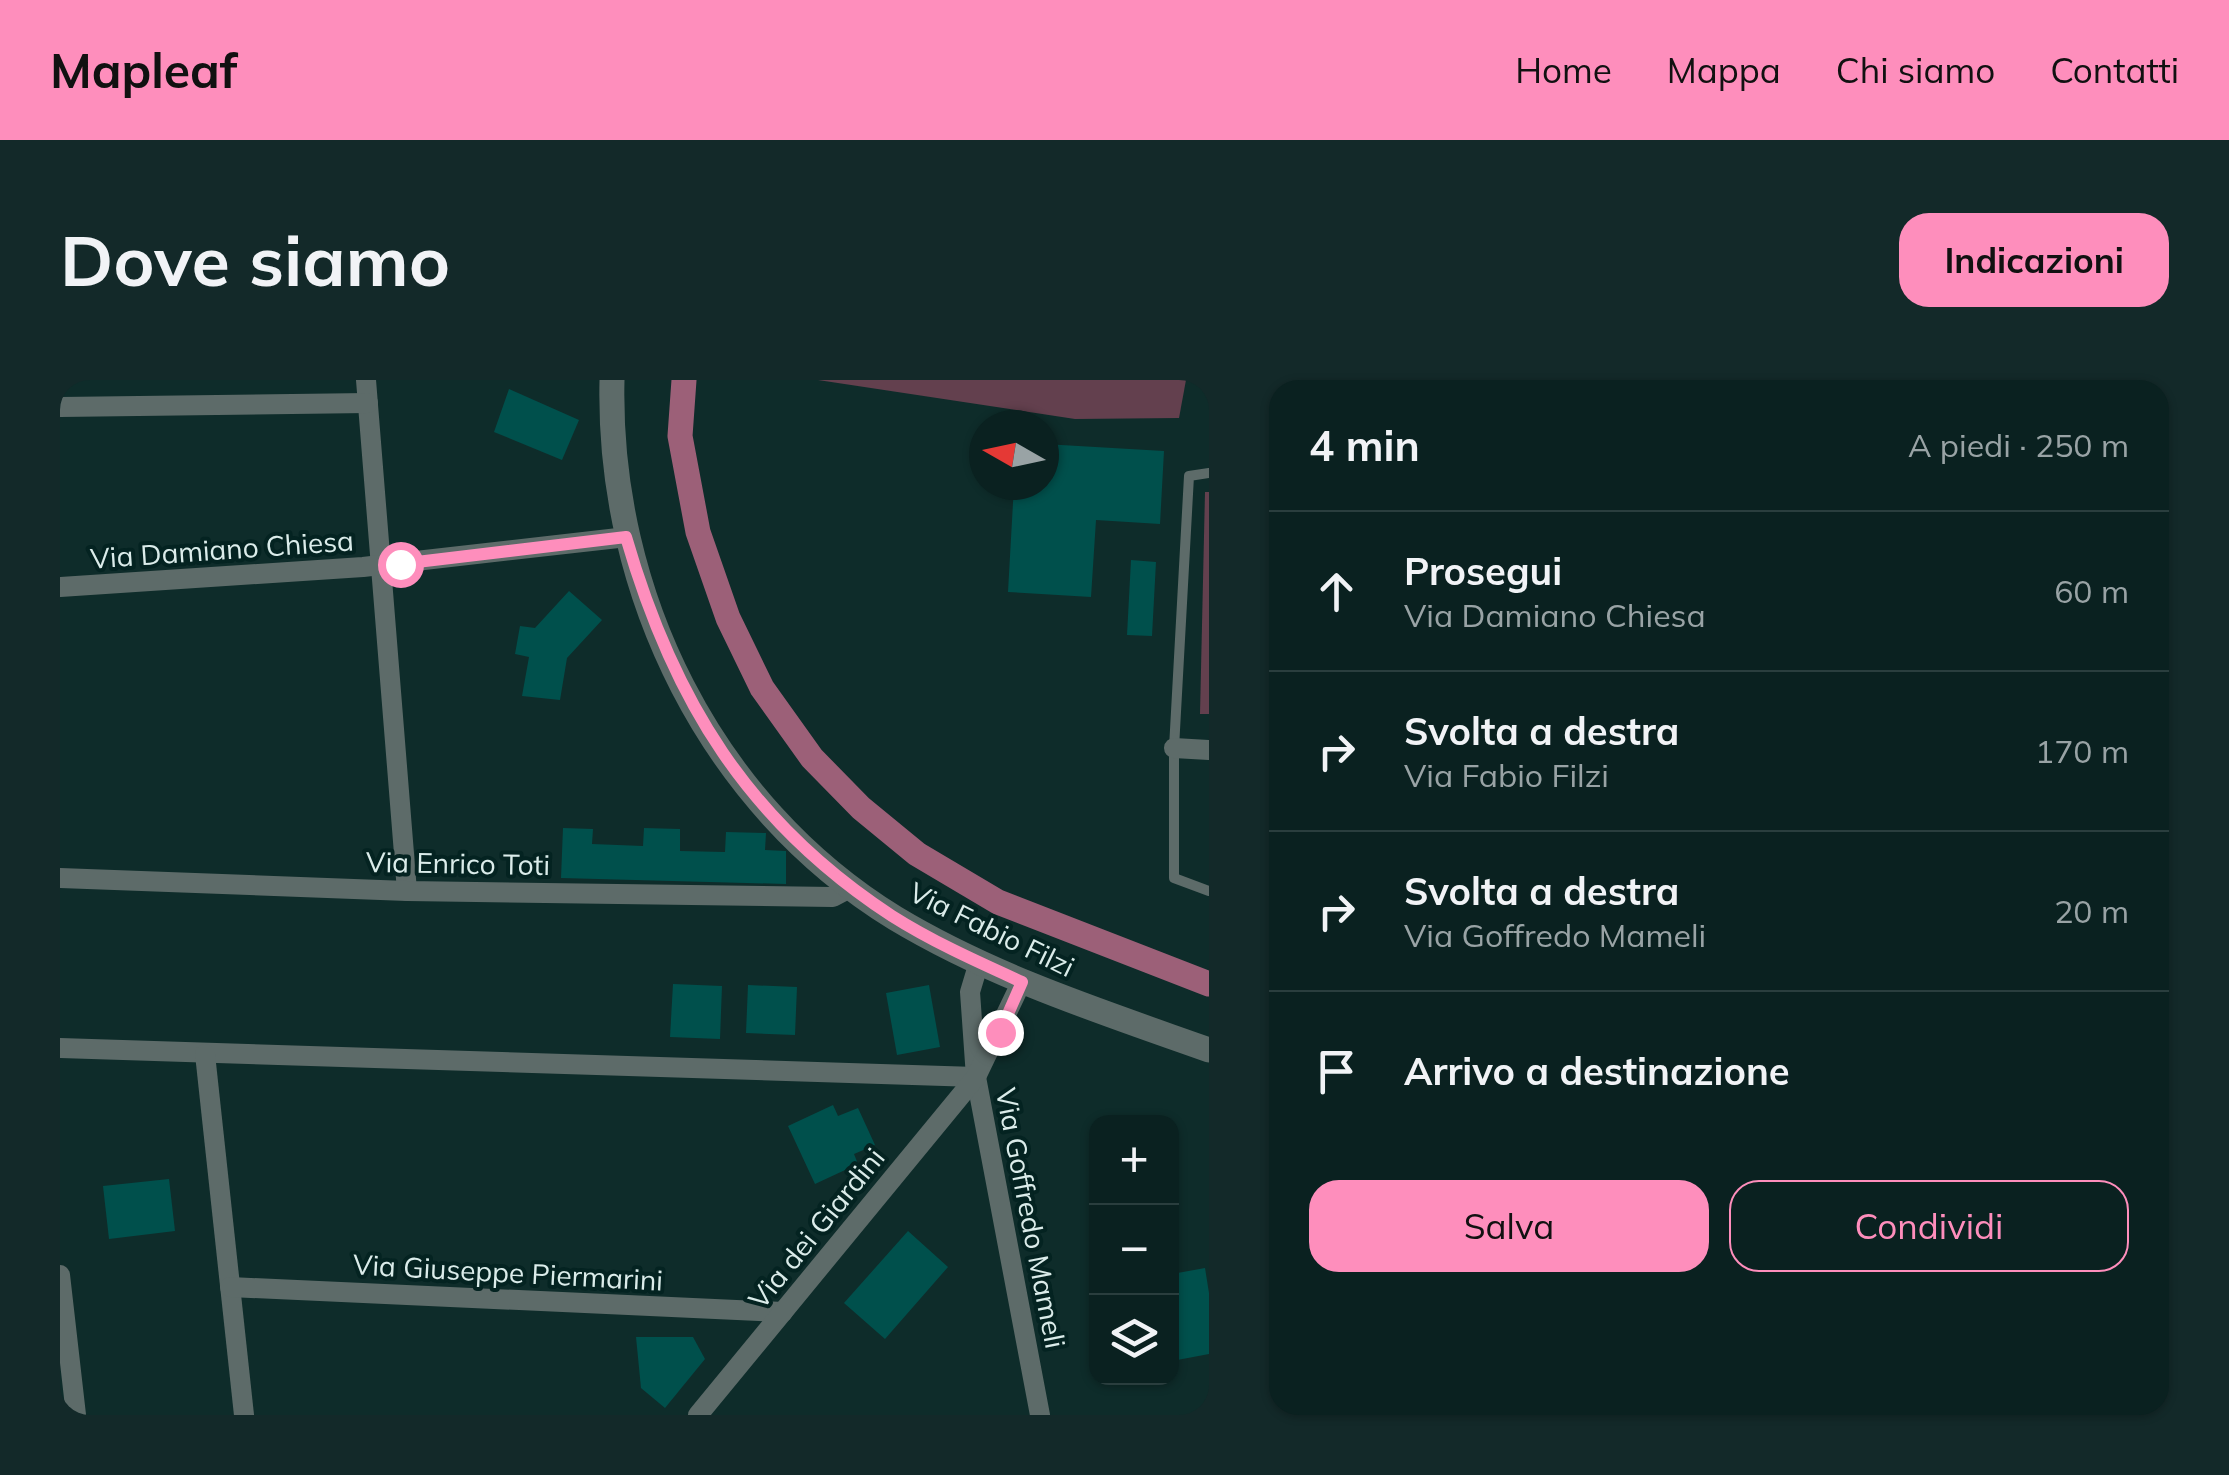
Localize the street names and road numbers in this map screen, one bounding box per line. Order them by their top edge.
street label: Via Damiano Chiesa [89,522,355,576]
street label: Via Enrico Toti [366,844,550,882]
street label: Via Fabio Filzi [904,874,1080,984]
street label: Via Goffredo Mameli [989,1085,1073,1351]
street label: Via dei Giardini [740,1141,892,1315]
street label: Via Giuseppe Piermarini [352,1246,664,1298]

